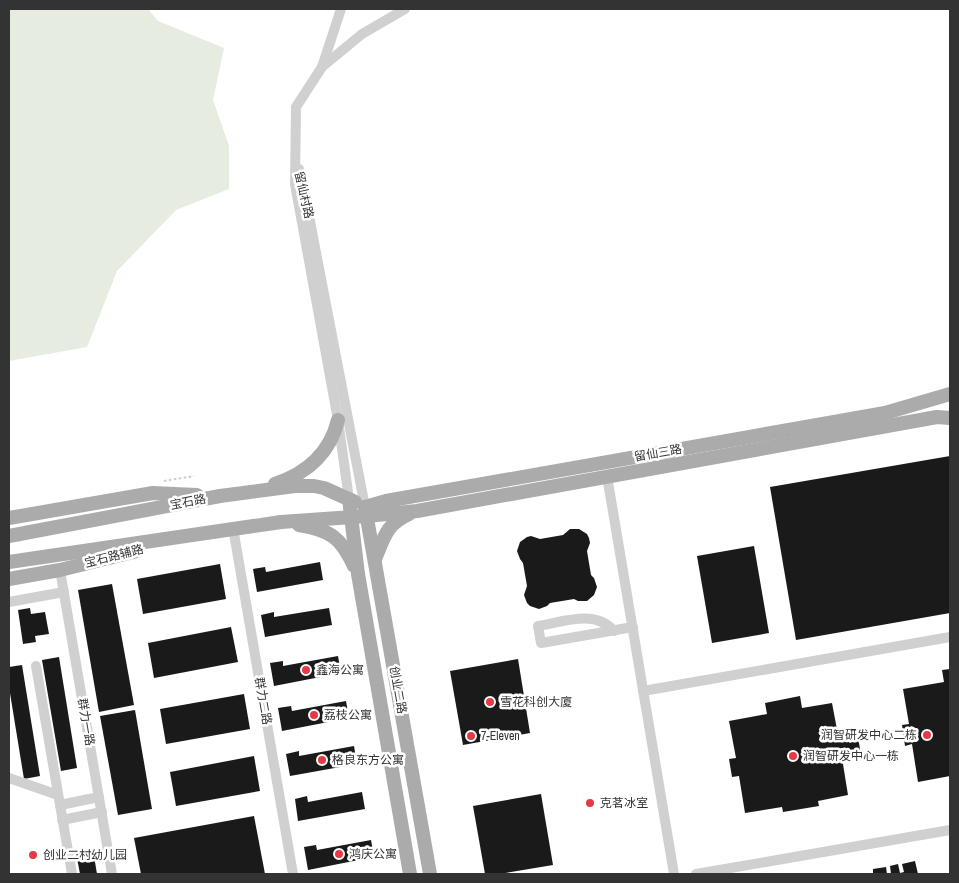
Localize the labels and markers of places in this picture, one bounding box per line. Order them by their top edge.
place label: 鑫海公寓 [316,662,364,678]
marker: 鑫海公寓 [300,664,312,676]
place label: 雪花科创大廈 [500,694,572,710]
marker: 雪花科创大廈 [484,696,496,708]
place label: 荔枝公寓 [324,707,372,723]
marker: 荔枝公寓 [308,709,320,721]
place label: 润智研发中心二栋 [821,727,917,743]
place label: 7-Eleven [481,728,520,744]
marker: 润智研发中心二栋 [921,729,933,741]
marker: 7-Eleven [465,730,477,742]
place label: 润智研发中心一栋 [803,748,899,764]
marker: 润智研发中心一栋 [787,750,799,762]
place label: 格良东方公寓 [332,752,404,768]
marker: 格良东方公寓 [316,754,328,766]
place label: 克茗冰室 [600,795,648,811]
marker: 克茗冰室 [584,797,596,809]
place label: 鸿庆公寓 [349,846,397,862]
place label: 创业二村幼儿园 [43,847,127,863]
marker: 鸿庆公寓 [333,848,345,860]
marker: 创业二村幼儿园 [27,849,39,861]

